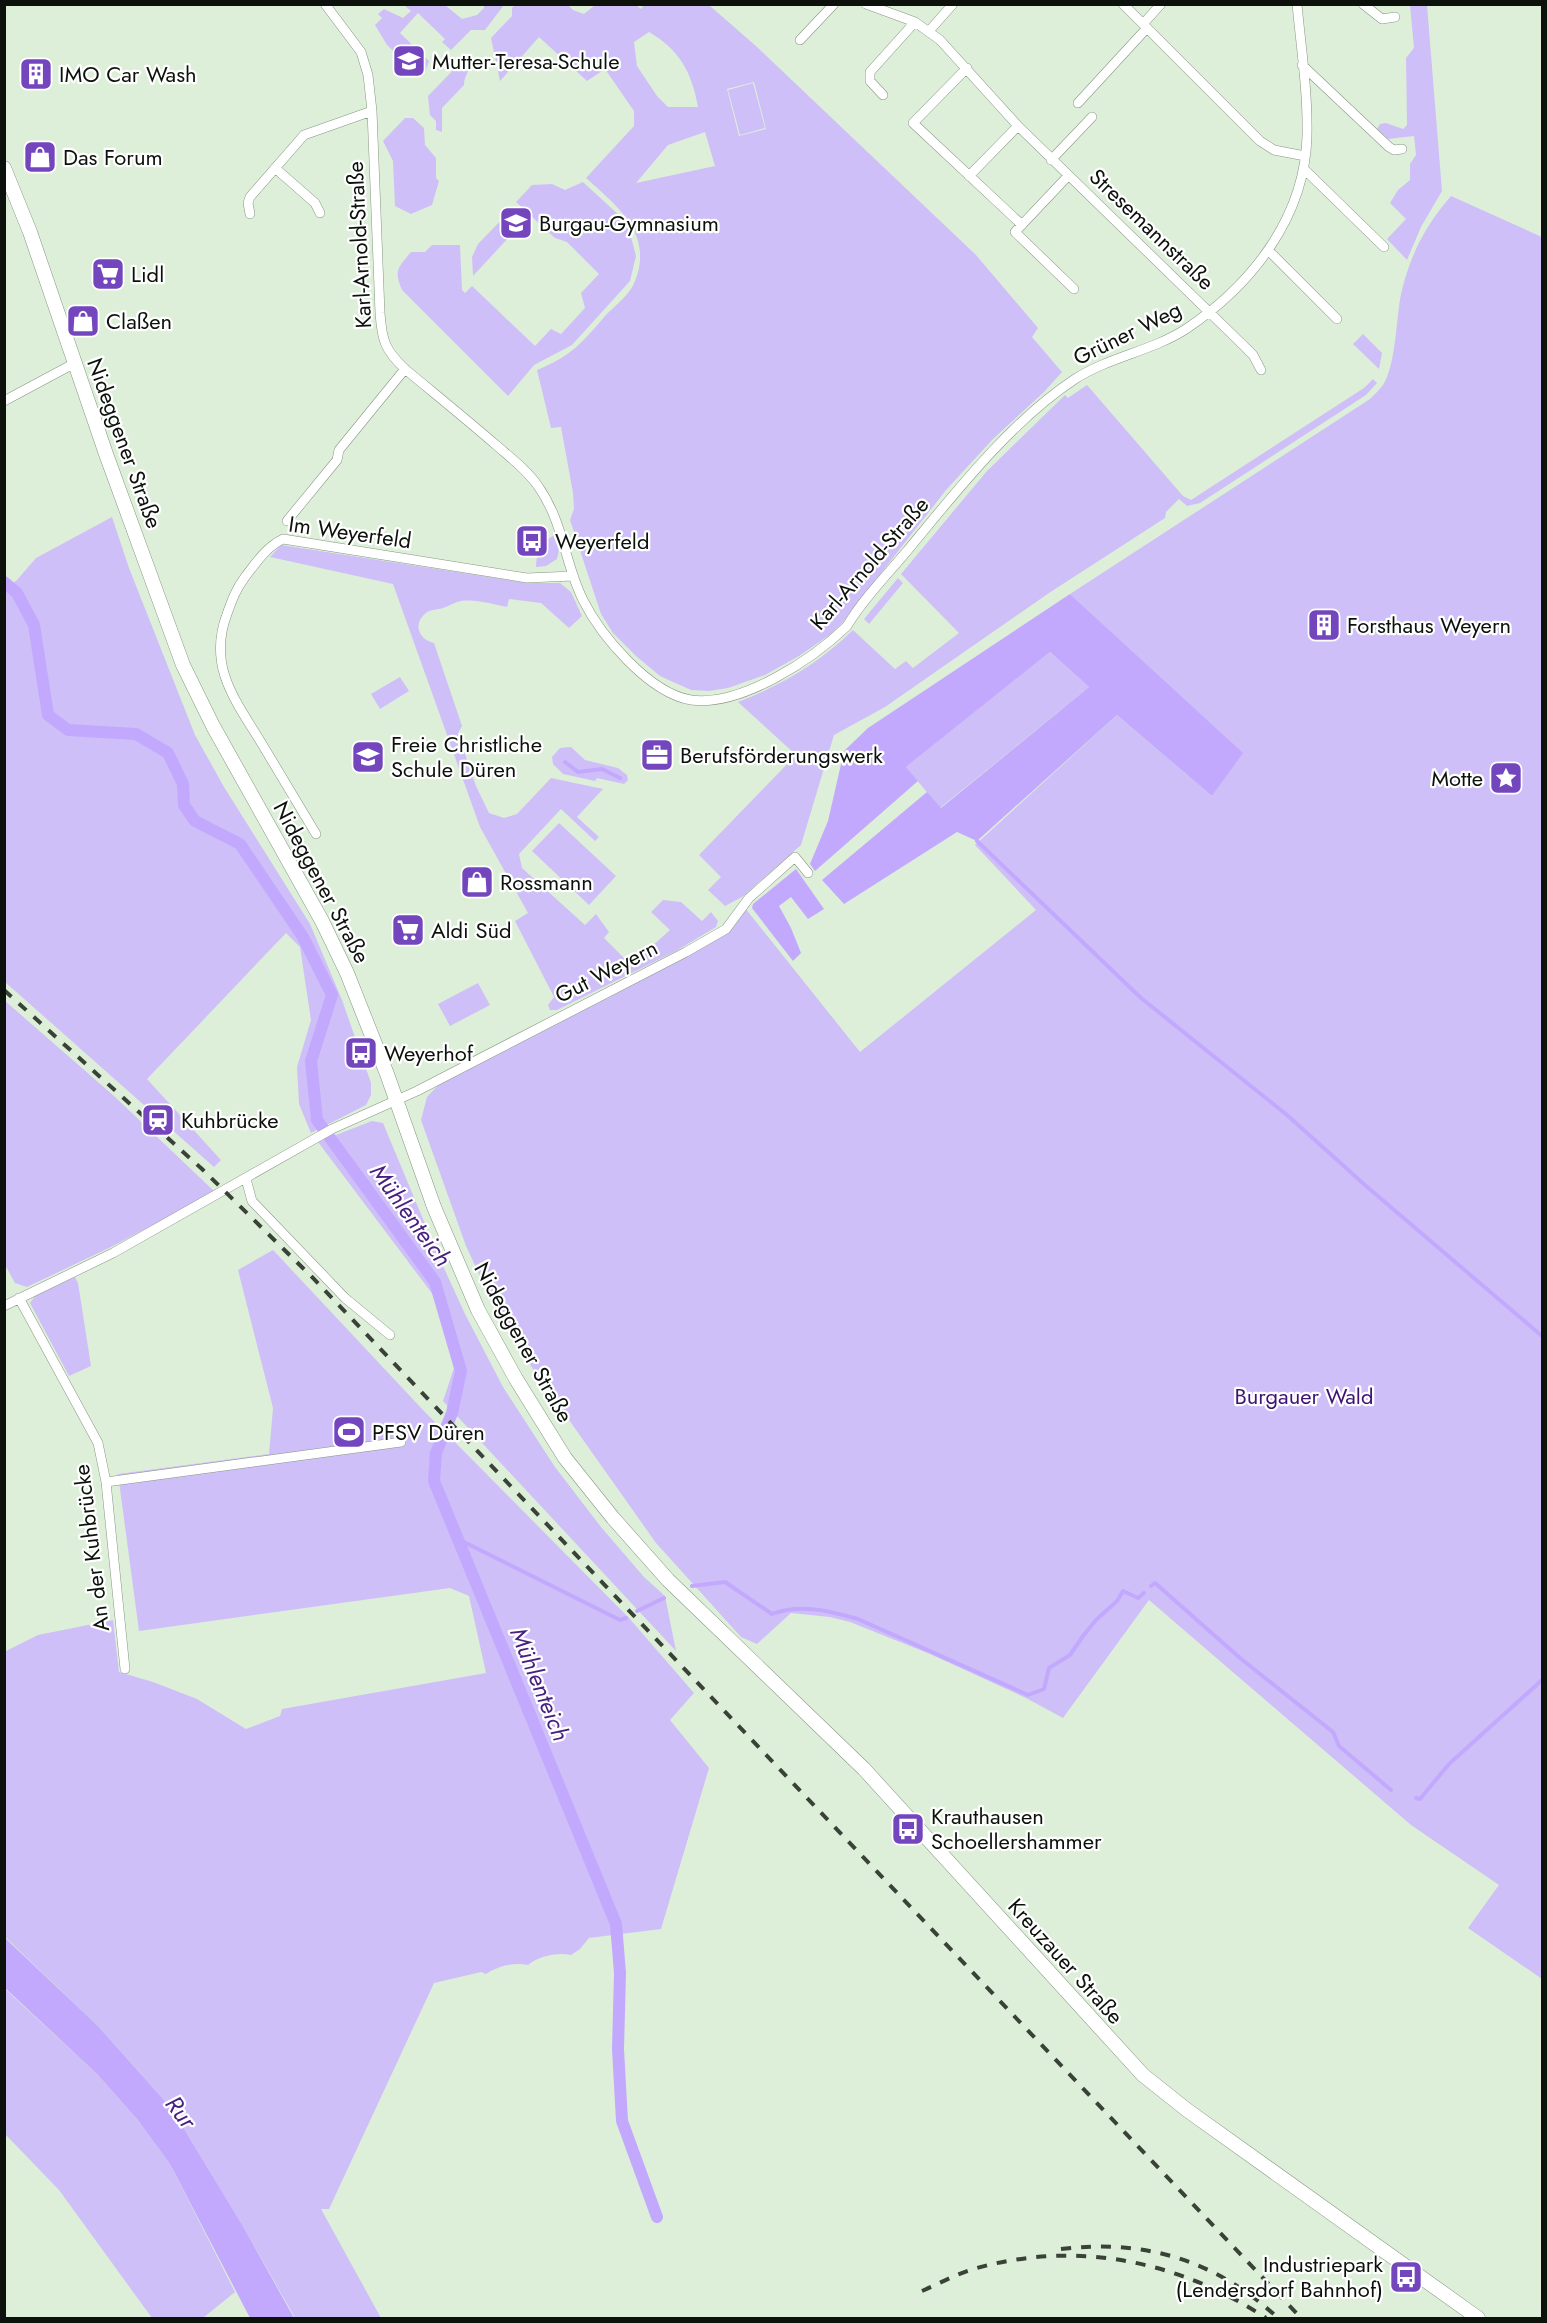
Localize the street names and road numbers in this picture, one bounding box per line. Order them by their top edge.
street label: Karl-Arnold-Straße [339,161,379,329]
street label: Stresemannstraße [1082,161,1222,297]
street label: Grüner Weg [1067,293,1187,373]
street label: Nideggener Straße [79,353,171,533]
street label: Karl-Arnold-Straße [802,489,936,637]
street label: Im Weyerfeld [287,508,413,556]
street label: Nideggener Straße [266,795,378,969]
street label: Gut Weyern [549,931,663,1011]
street label: Nideggener Straße [467,1256,581,1428]
street label: An der Kuhbrücke [65,1462,117,1634]
street label: Kreuzauer Straße [1001,1891,1131,2031]

